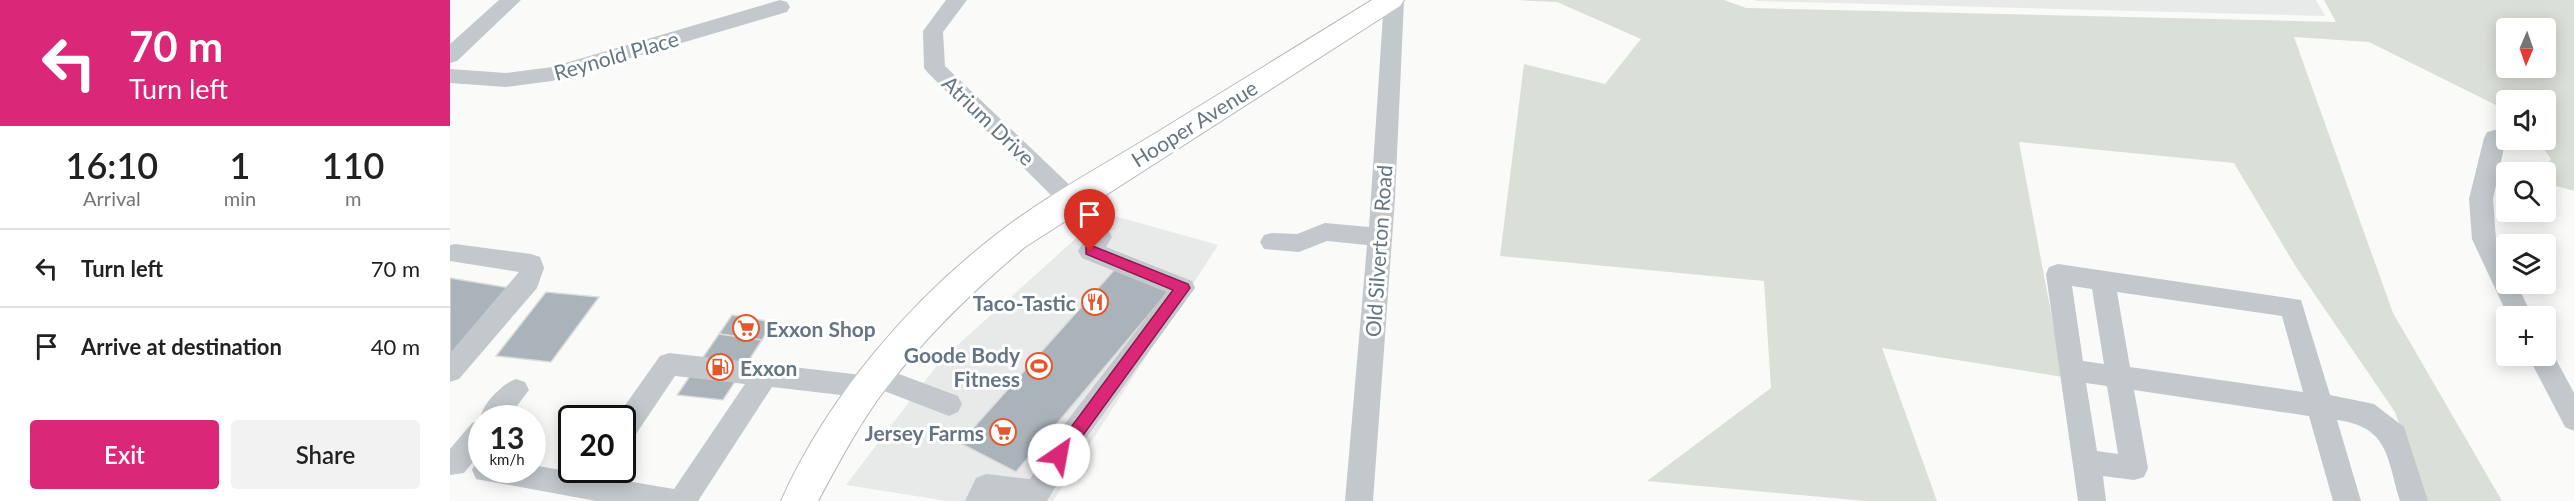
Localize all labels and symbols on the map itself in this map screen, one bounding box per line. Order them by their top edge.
north arrow [2496,18,2556,78]
street label: Reynold Place [551,25,681,85]
street label: Atrium Drive [938,70,1040,170]
street label: Hooper Avenue [1126,74,1262,172]
street label: Old Silverton Road [1360,164,1396,338]
pin [1064,189,1115,251]
restaurant icon: Taco-Tastic [1080,287,1110,317]
place label: Taco-Tastic [973,290,1076,315]
supermarket icon: Exxon Shop [731,313,761,343]
place label: Exxon Shop [766,316,876,341]
place label: Goode Body Fitness [904,342,1021,391]
sports icon: Goode Body Fitness [1024,351,1054,381]
fuel station icon: Exxon [705,352,735,382]
place label: Exxon [740,355,797,380]
speed limit sign: 20 [558,405,636,483]
supermarket icon: Jersey Farms [988,417,1018,447]
place label: Jersey Farms [865,420,984,445]
position arrow [1027,423,1091,487]

